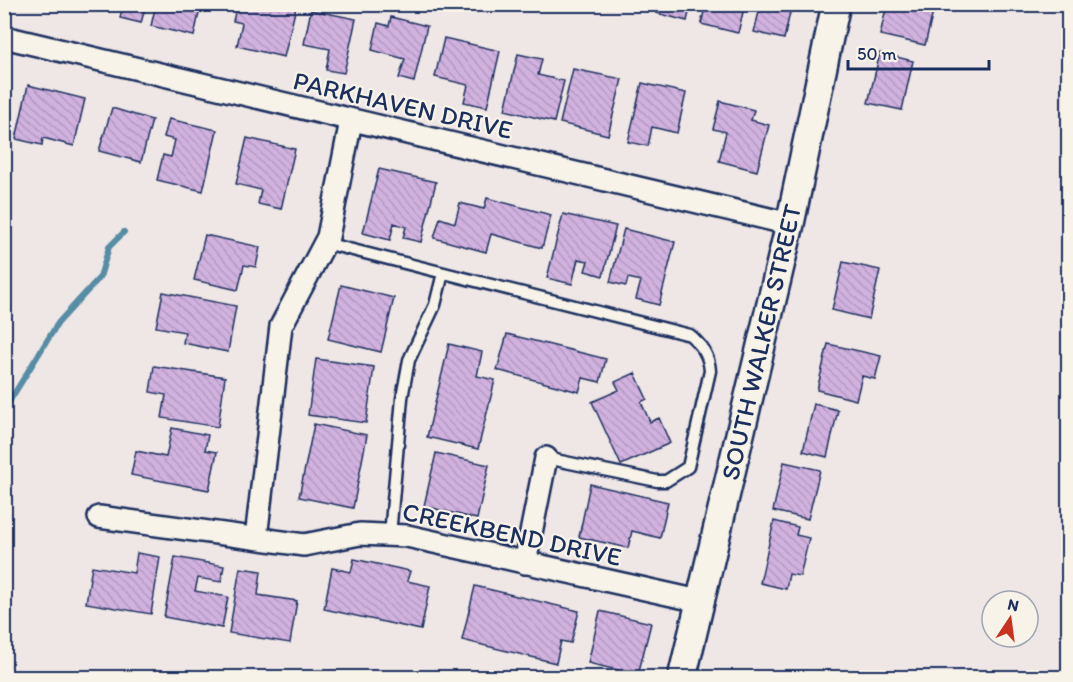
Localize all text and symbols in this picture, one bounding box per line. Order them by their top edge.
scale bar [848,33,989,71]
text: 50 m [857,43,897,65]
street label: PARKHAVEN DRIVE [290,64,516,146]
street label: SOUTH WALKER STREET [714,201,808,483]
street label: CREEKBEND DRIVE [400,495,624,573]
north arrow [980,589,1040,649]
text: N [1006,594,1021,615]

